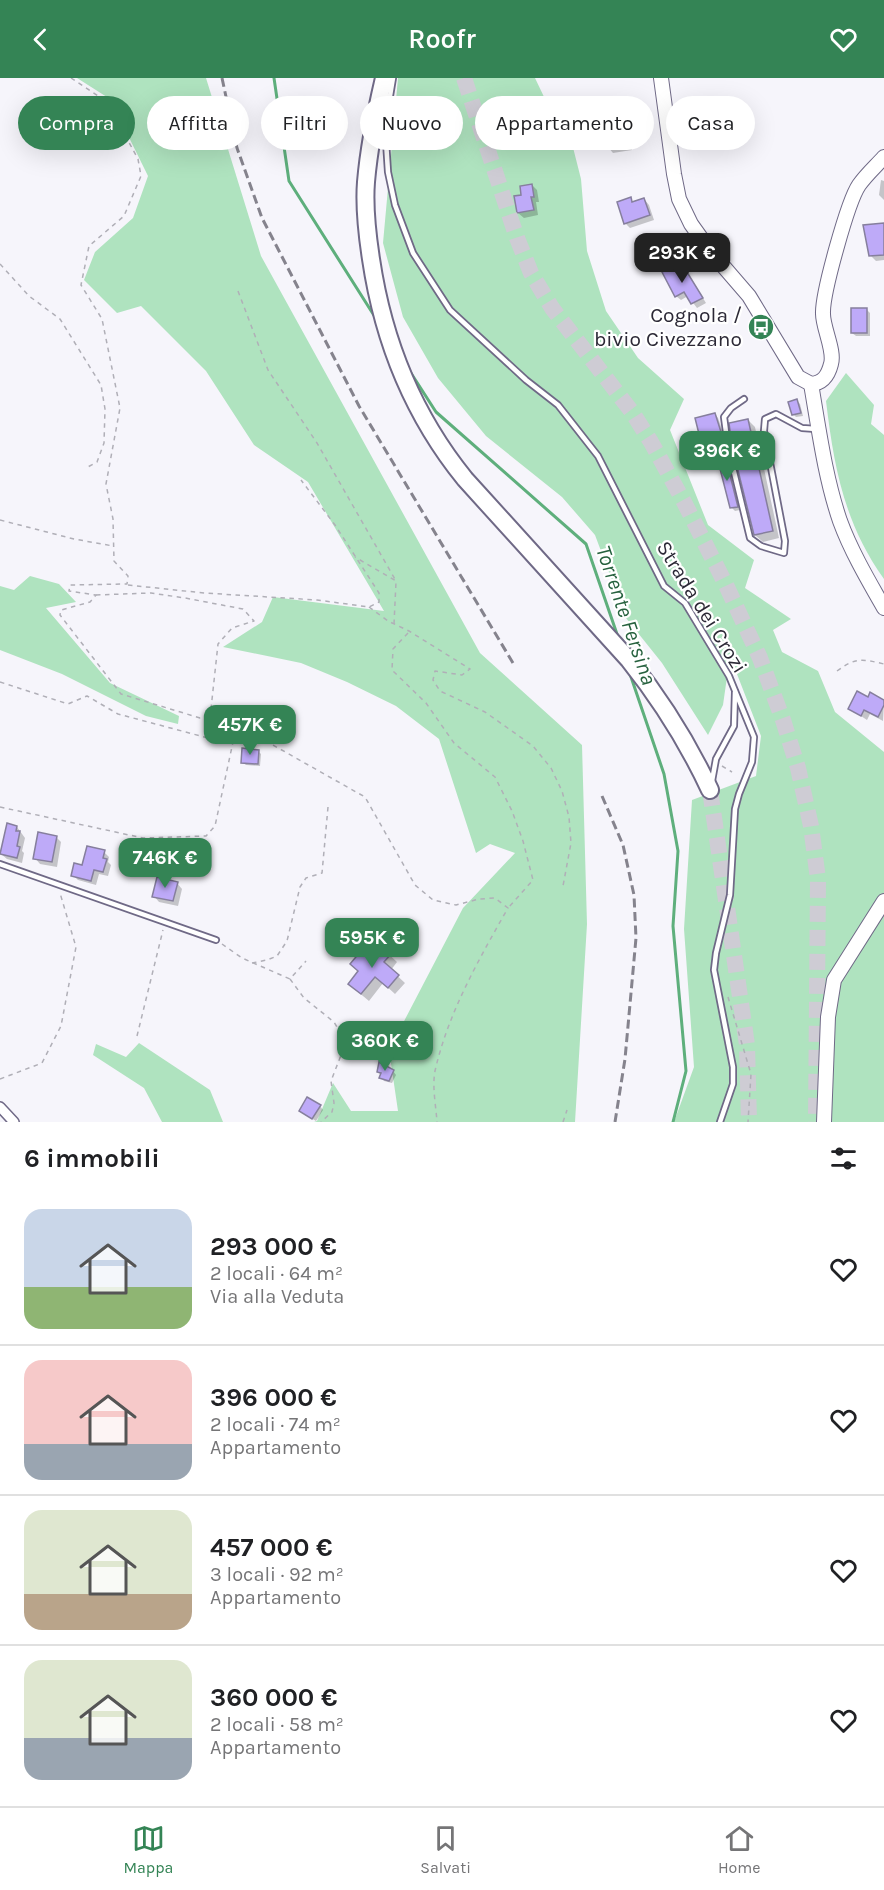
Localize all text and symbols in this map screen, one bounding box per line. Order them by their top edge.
icon: back [24,23,57,56]
text: Roofr [408,23,476,55]
icon: heart [827,23,860,56]
chip: Compra [18,96,135,150]
chip: Affitta [147,96,249,150]
chip: Filtri [261,96,348,150]
chip: Nuovo [360,96,463,150]
chip: Appartamento [475,96,654,150]
chip: Casa [666,96,755,150]
pin: 293K € [633,233,731,284]
text: 293K € [648,241,716,264]
place label: Cognola / bivio Civezzano [594,303,742,351]
bus stop icon: Cognola / bivio Civezzano [746,312,776,342]
pin: 396K € [678,431,776,482]
text: 396K € [693,439,761,462]
street label: Strada dei Crozi [652,536,752,678]
water label: Torrente Fersina [590,542,662,688]
pin: 457K € [201,705,299,756]
text: 457K € [218,713,282,736]
pin: 746K € [116,838,214,889]
text: 746K € [133,846,197,869]
pin: 595K € [323,918,421,969]
text: 595K € [339,926,405,949]
pin: 360K € [336,1021,434,1072]
text: 360K € [351,1029,419,1052]
icon: filters [827,1142,860,1175]
text: 6 immobili [24,1143,160,1174]
text: 293 000 € [210,1231,337,1262]
icon: home [72,1233,144,1305]
icon: heart [827,1253,860,1286]
text: 2 locali · 64 m² [210,1262,343,1285]
text: Via alla Veduta [210,1285,344,1308]
text: 396 000 € [210,1382,337,1413]
icon: home [72,1384,144,1456]
icon: heart [827,1404,860,1437]
text: 2 locali · 74 m² [210,1413,341,1436]
text: Appartamento [210,1436,341,1459]
text: 457 000 € [210,1532,333,1563]
icon: home [72,1534,144,1606]
icon: heart [827,1554,860,1587]
text: 3 locali · 92 m² [210,1563,344,1586]
text: Appartamento [210,1586,341,1609]
text: 360 000 € [210,1682,337,1713]
icon: home [72,1684,144,1756]
icon: heart [827,1704,860,1737]
text: 2 locali · 58 m² [210,1713,344,1736]
text: Appartamento [210,1736,341,1759]
tab: Mappa [123,1822,173,1877]
tab: Salvati [420,1822,471,1877]
tab: Home [718,1822,761,1877]

